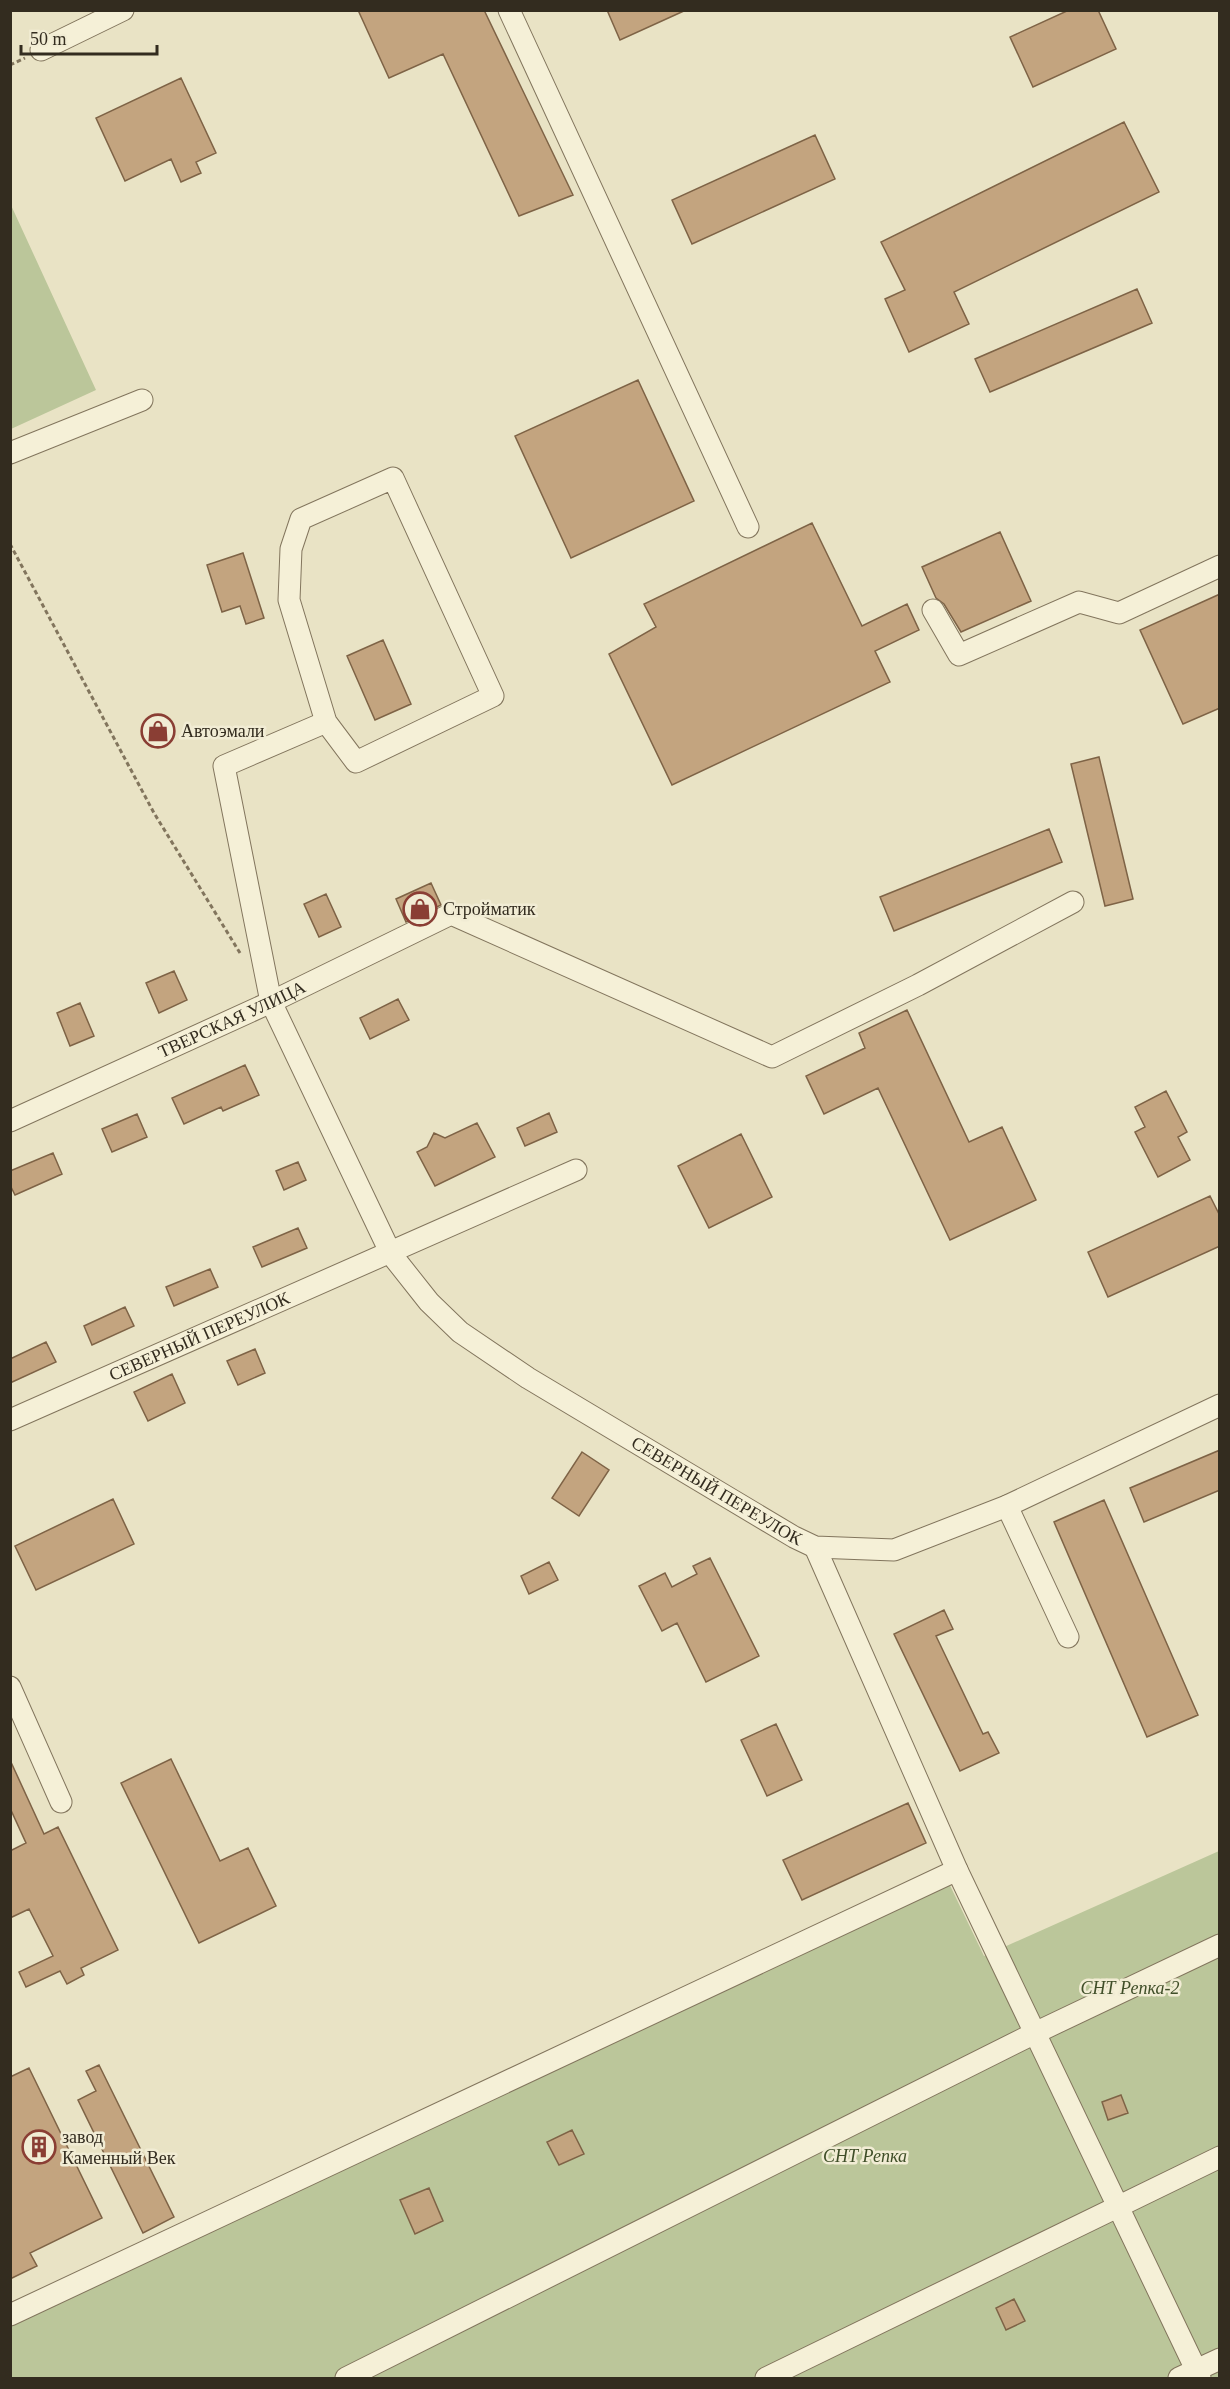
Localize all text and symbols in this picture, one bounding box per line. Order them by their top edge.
scale bar [21,18,158,56]
text: 50 m [30,29,67,49]
shop icon: Автоэмали [140,713,176,749]
place label: Автоэмали [181,721,265,741]
shop icon: Стройматик [402,891,438,927]
place label: Стройматик [443,899,536,919]
street label: ТВЕРСКАЯ УЛИЦА [155,977,309,1062]
street label: СЕВЕРНЫЙ ПЕРЕУЛОК [106,1287,294,1385]
street label: СЕВЕРНЫЙ ПЕРЕУЛОК [628,1432,806,1550]
park label: СНТ Репка-2 [1081,1978,1179,1998]
place label: завод Каменный Век [62,2127,176,2168]
building icon: завод Каменный Век [21,2129,57,2165]
park label: СНТ Репка [823,2146,907,2166]

